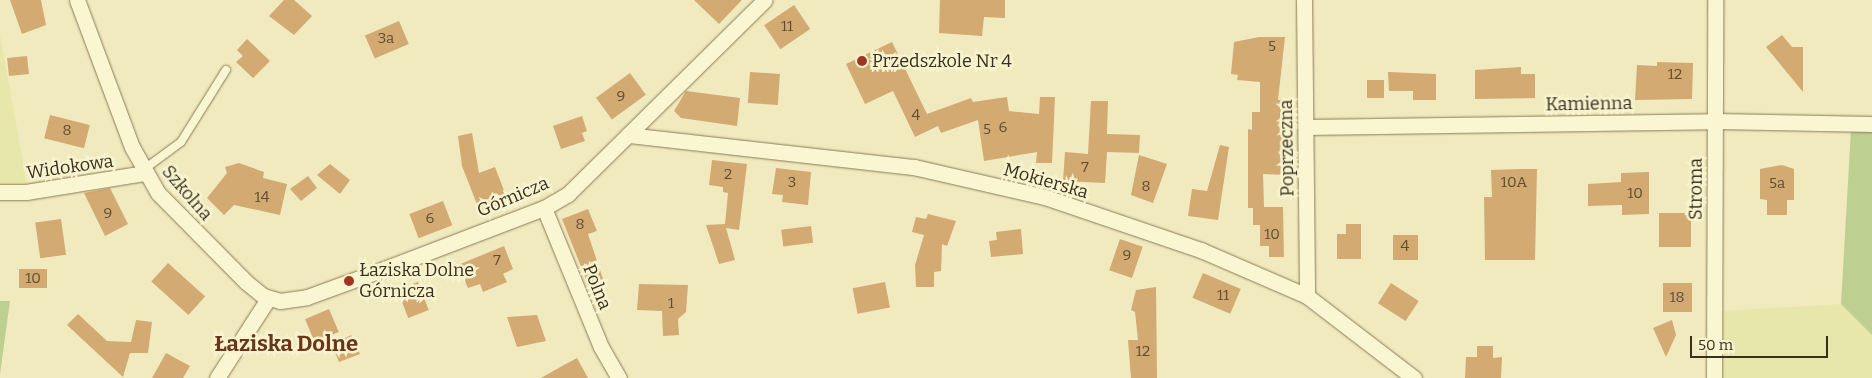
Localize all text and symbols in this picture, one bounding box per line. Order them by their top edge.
house number: 11 [781,18,793,36]
house number: 3a [378,30,394,48]
house number: 5 [1268,38,1276,56]
place label: Przedszkole Nr 4 [872,50,1012,72]
marker: Przedszkole Nr 4 [856,55,868,67]
house number: 12 [1668,66,1682,84]
house number: 9 [617,88,625,106]
street label: Kamienna [1545,92,1633,116]
street label: Poprzeczna [1275,99,1299,197]
house number: 4 [912,107,920,125]
house number: 6 [999,119,1007,137]
house number: 5 [983,121,991,139]
house number: 8 [62,122,72,140]
street label: Widokowa [25,150,115,184]
street label: Stroma [1685,158,1707,220]
street label: Mokierska [1001,159,1091,203]
house number: 7 [1081,159,1089,177]
street label: Szkolna [157,161,217,225]
house number: 2 [724,166,732,184]
street label: Górnicza [474,172,552,222]
house number: 3 [788,174,796,192]
house number: 10A [1501,174,1527,192]
house number: 5a [1769,175,1785,193]
house number: 8 [1141,178,1151,196]
house number: 10 [1627,185,1643,203]
house number: 14 [255,189,269,207]
house number: 9 [104,205,112,223]
house number: 6 [426,210,434,228]
house number: 8 [575,216,585,234]
house number: 10 [1264,226,1280,244]
house number: 4 [1401,238,1409,256]
house number: 9 [1123,247,1131,265]
house number: 7 [493,252,501,270]
place label: Łaziska Dolne Górnicza [359,260,474,302]
street label: Polna [578,261,616,313]
house number: 10 [25,270,41,288]
marker: Łaziska Dolne Górnicza [343,275,355,287]
house number: 11 [1217,287,1229,305]
house number: 18 [1669,289,1685,307]
house number: 1 [668,295,674,313]
scale bar [1692,326,1830,358]
district label: Łaziska Dolne [214,331,358,357]
text: 50 m [1698,336,1733,354]
house number: 12 [1136,343,1150,361]

